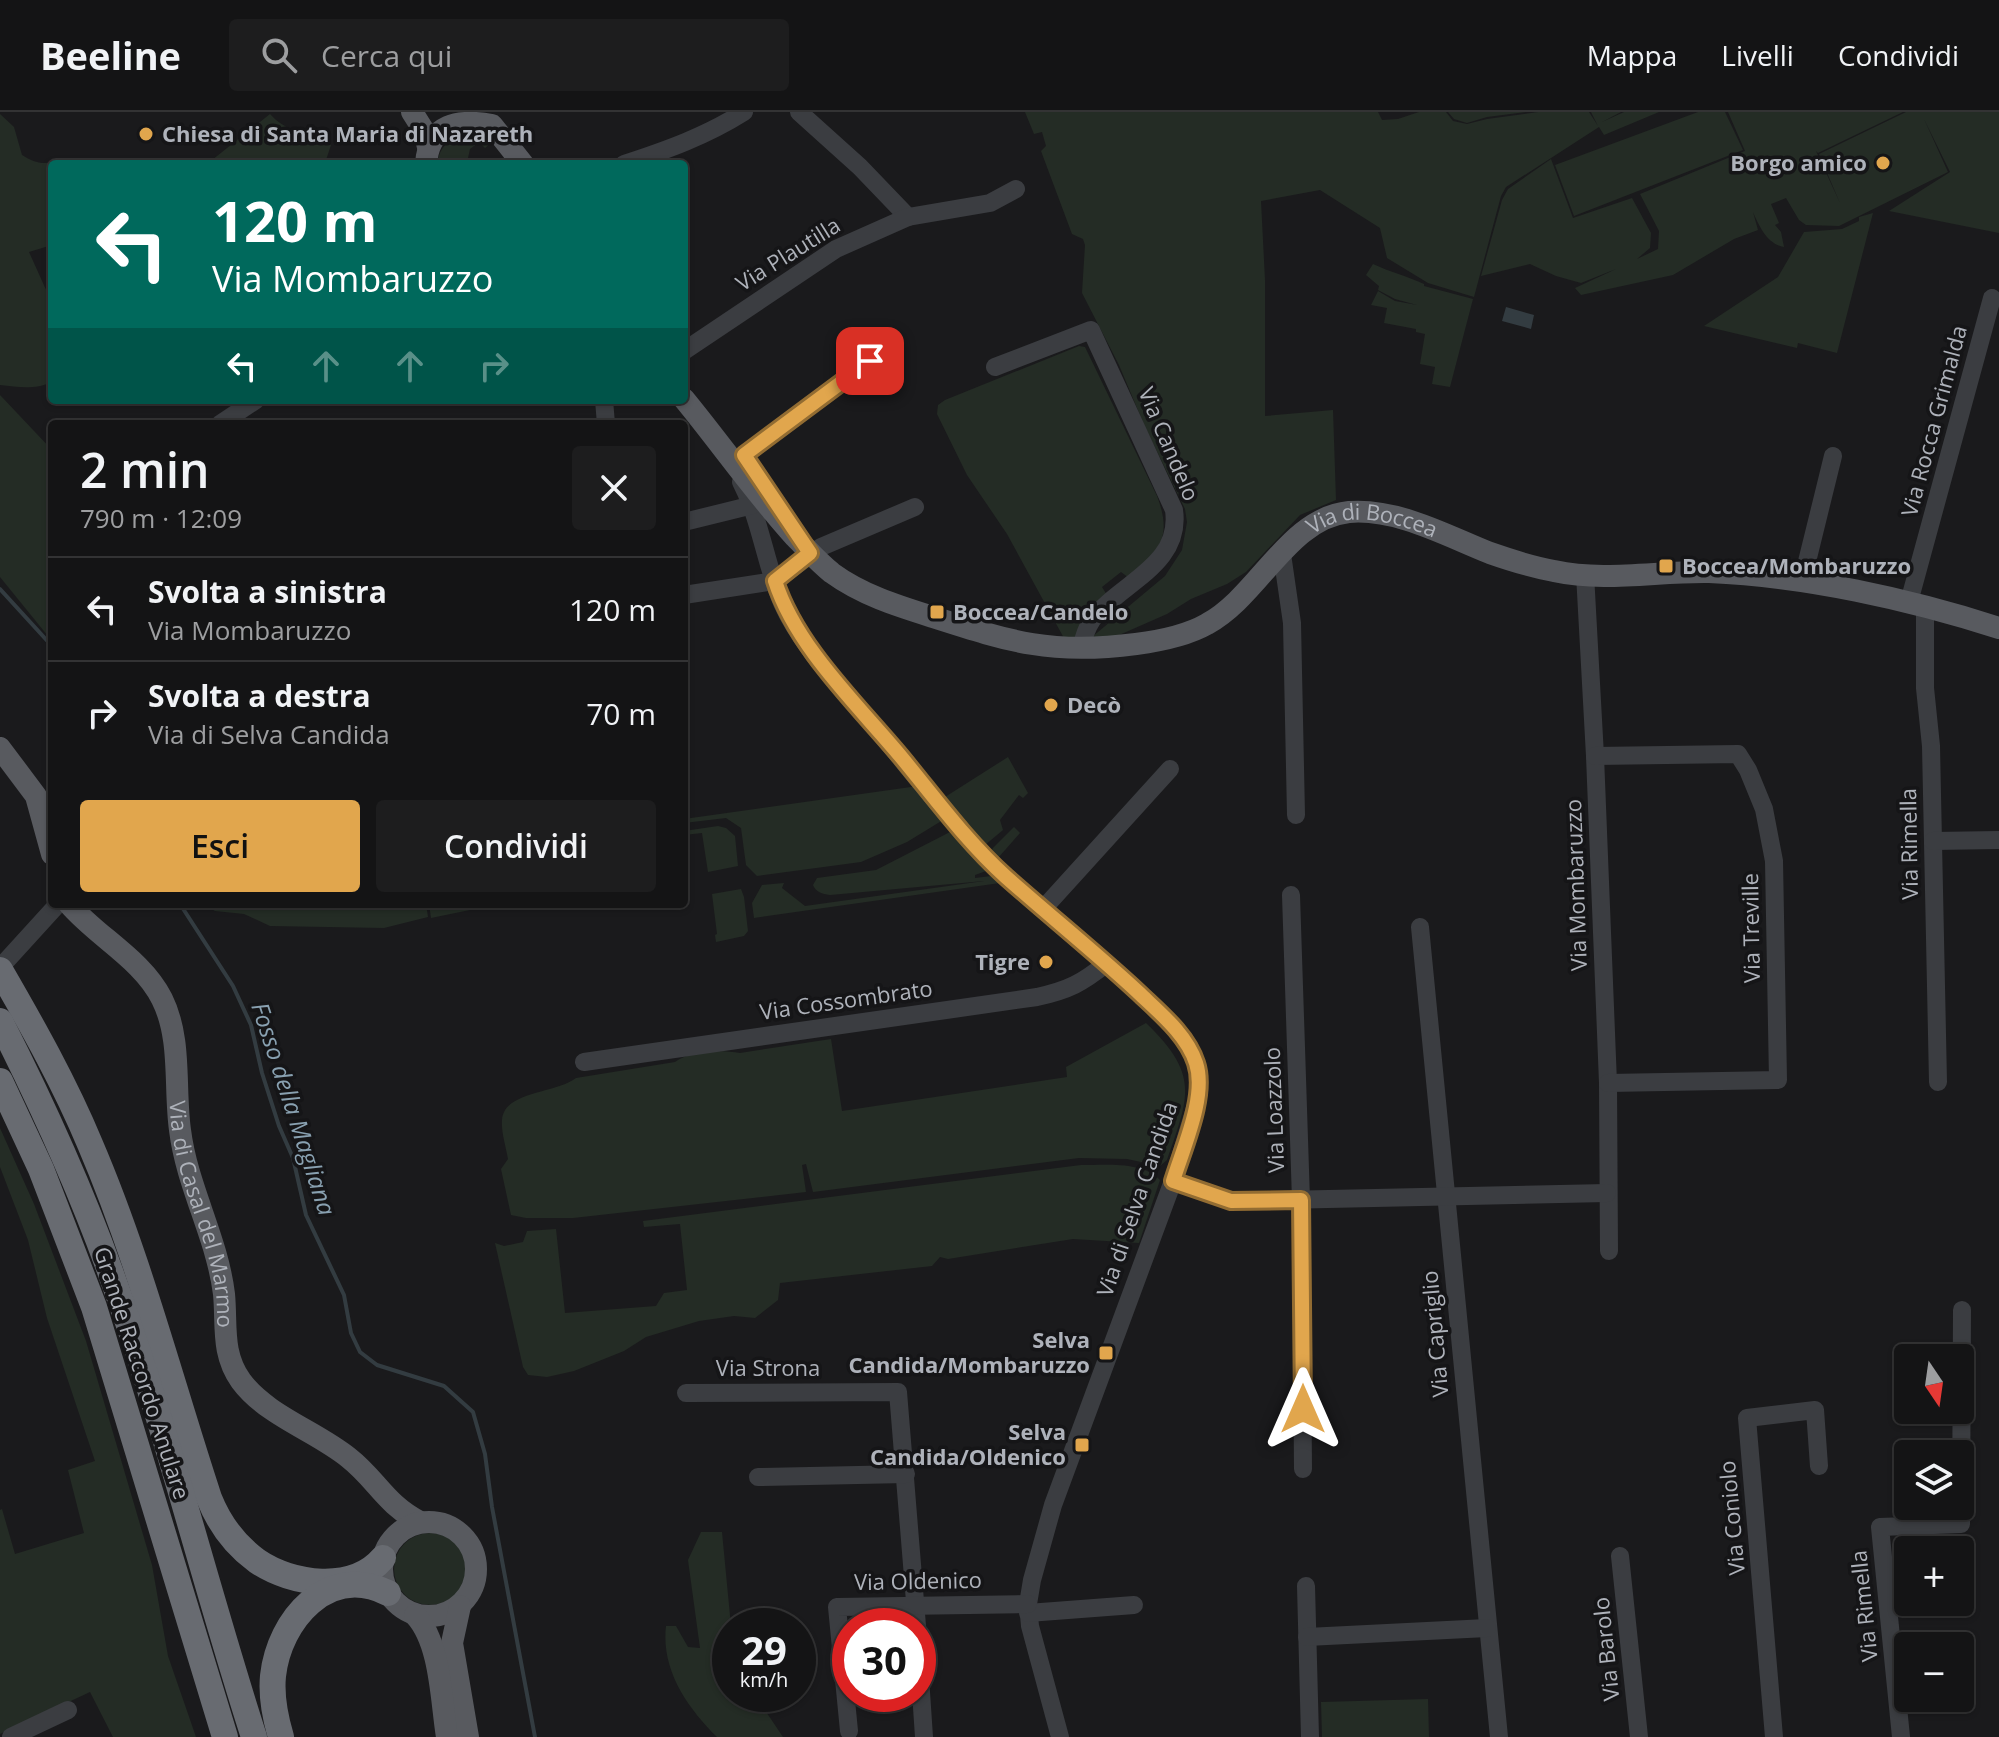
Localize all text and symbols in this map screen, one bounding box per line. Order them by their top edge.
search box [229,19,789,91]
text: Beeline [40,29,181,81]
icon: search [257,33,301,77]
text: Cerca qui [321,35,452,76]
text: Mappa [1587,36,1677,74]
text: Livelli [1721,36,1794,74]
text: Condividi [1838,36,1959,74]
place label: Chiesa di Santa Maria di Nazareth [162,118,533,148]
marker: Chiesa di Santa Maria di Nazareth [137,125,155,143]
place label: Borgo amico [1730,147,1867,177]
marker: Borgo amico [1874,154,1892,172]
text: 120 m [212,182,378,258]
icon: left [80,192,184,296]
street label: Via Plautilla [730,209,845,297]
text: Via Mombaruzzo [212,254,494,303]
street label: Via Rocca Grimalda [1893,322,1973,520]
pin [836,327,904,395]
icon: arrive [848,339,892,383]
icon: left [220,344,264,388]
icon: ahead [304,344,348,388]
icon: ahead [388,344,432,388]
icon: right [472,344,516,388]
street label: Via Candelo [1133,382,1207,505]
text: 2 min [80,437,210,502]
button: close [572,446,656,530]
text: Via di Boccea [1300,495,1442,543]
text: 790 m · 12:09 [80,500,242,536]
street label: Via di Boccea [1306,522,1440,548]
place label: Boccea/Mombaruzzo [1682,550,1911,580]
marker: Boccea/Mombaruzzo [1657,557,1675,575]
text: Svolta a sinistra [148,571,387,612]
icon: left [80,587,124,631]
text: 120 m [569,589,656,630]
place label: Boccea/Candelo [953,596,1128,626]
marker: Boccea/Candelo [928,603,946,621]
text: Via Mombaruzzo [148,612,351,648]
text: Svolta a destra [148,675,371,716]
place label: Decò [1067,689,1121,719]
icon: right [80,691,124,735]
text: 70 m [586,693,656,734]
marker: Decò [1042,696,1060,714]
text: Via di Selva Candida [148,716,390,752]
street label: Via Rimella [1892,788,1924,900]
street label: Via Mombaruzzo [1557,799,1593,972]
button: Esci [80,800,360,892]
button: Condividi [376,800,656,892]
street label: Via Treville [1734,873,1766,983]
place label: Tigre [975,946,1030,976]
marker: Tigre [1037,953,1055,971]
street label: Via Cossombrato [758,972,934,1026]
water label: Fosso della Magliana [244,998,345,1220]
street label: Via Loazzolo [1256,1046,1290,1174]
street label: Via di Selva Candida [1089,1097,1184,1300]
street label: Via di Casal del Marmo [164,1100,241,1328]
street label: Grande Raccordo Anulare [88,1243,198,1503]
street label: Via Capriglio [1414,1270,1454,1399]
place label: Selva Candida/Mombaruzzo [849,1324,1090,1379]
marker: Selva Candida/Mombaruzzo [1097,1344,1115,1362]
north arrow [1894,1344,1974,1424]
map controls [1894,1344,1974,1712]
street label: Via Strona [716,1352,820,1382]
position arrow [1261,1367,1345,1451]
place label: Selva Candida/Oldenico [870,1416,1066,1471]
marker: Selva Candida/Oldenico [1073,1436,1091,1454]
button: layers [1894,1440,1974,1520]
street label: Via Coniolo [1711,1460,1751,1577]
button: + [1894,1536,1974,1616]
street label: Via Rimella [1842,1549,1884,1663]
street label: Via Oldenico [854,1564,982,1596]
street label: Via Barolo [1585,1596,1625,1702]
speed limit sign: 30 [832,1608,936,1712]
text: 29 [741,1622,787,1677]
button: − [1894,1632,1974,1712]
text: km/h [740,1666,788,1693]

